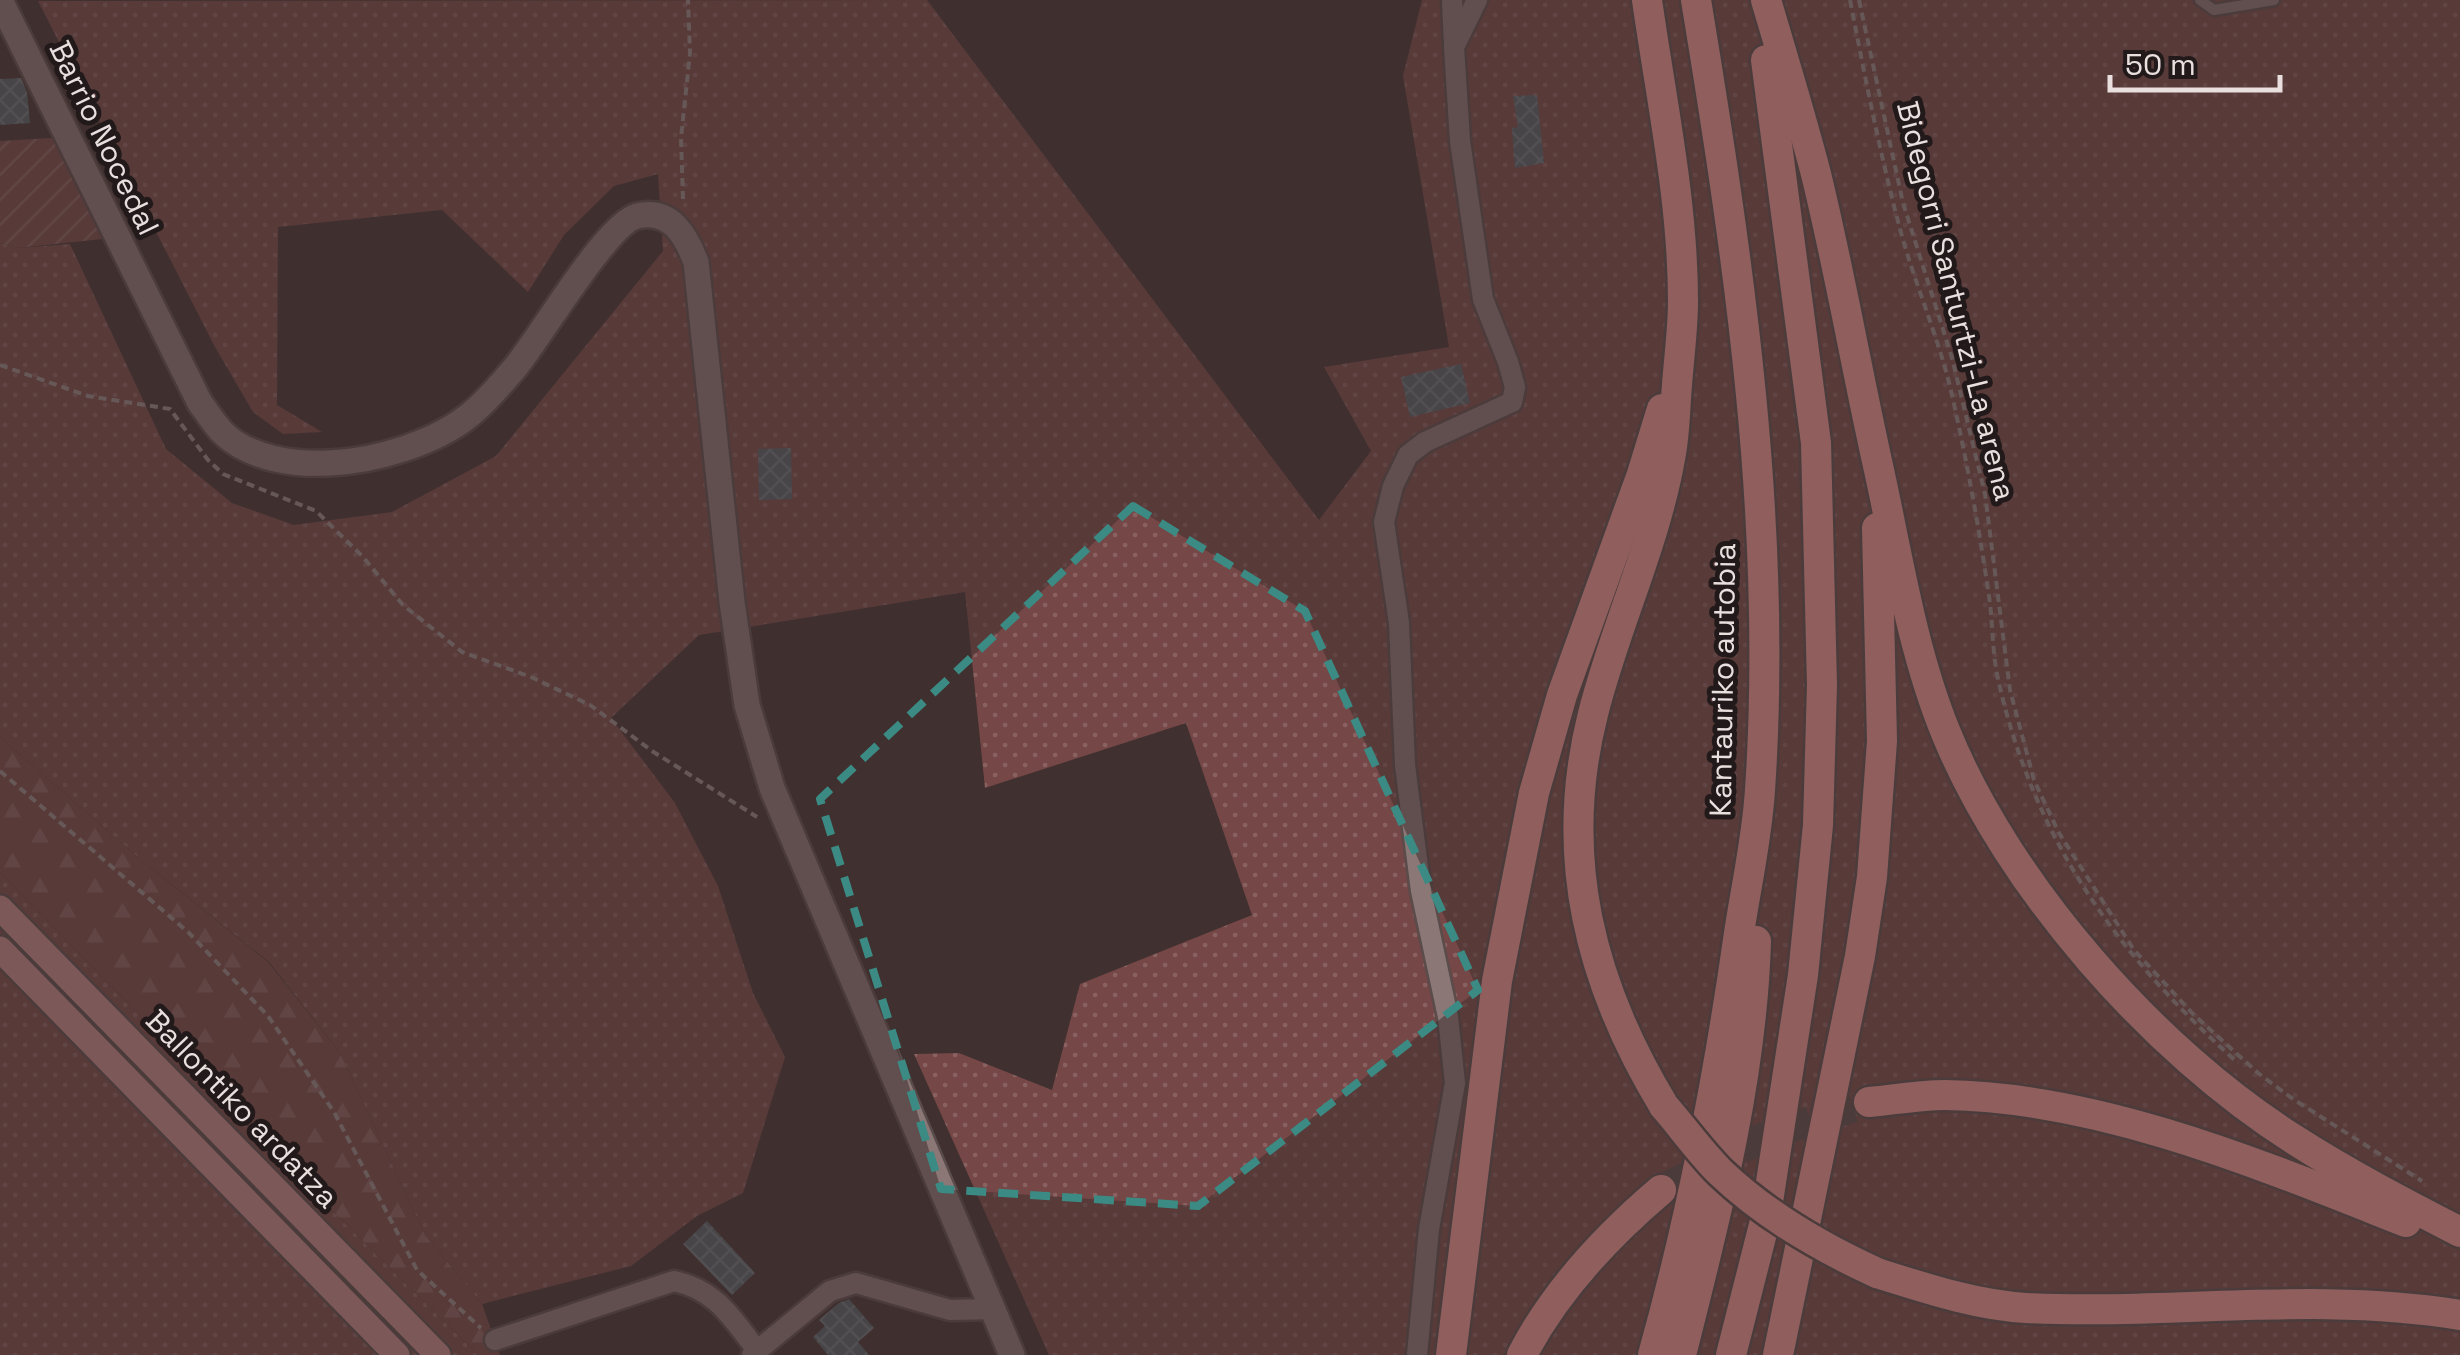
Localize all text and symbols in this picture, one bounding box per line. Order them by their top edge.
scale bar [2110,30,2280,92]
street label: Barrio Nocedal [41,34,168,241]
text: 50 m [2125,45,2196,84]
street label: Bidegorri Santurtzi-La arena [1888,97,2025,505]
street label: Kantauriko autobia [1701,543,1744,817]
street label: Ballontiko ardatza [138,1001,347,1216]

